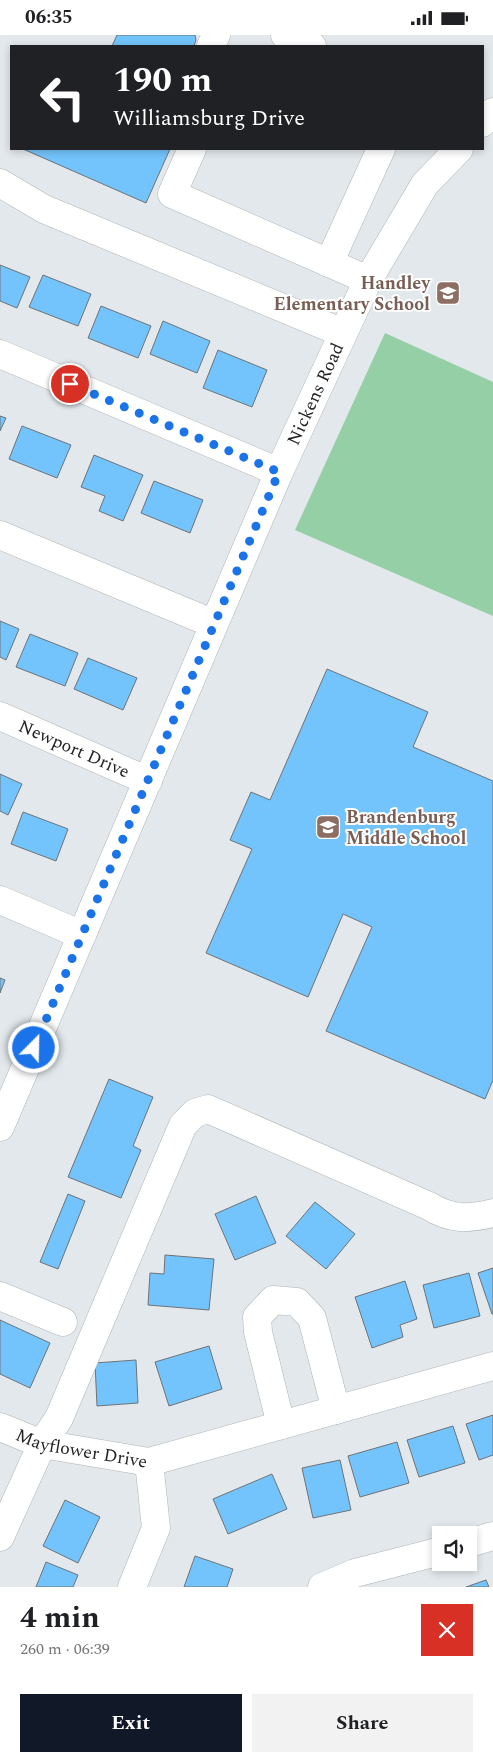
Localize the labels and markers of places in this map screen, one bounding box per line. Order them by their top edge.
place label: Handley Elementary School [273,270,431,318]
school or university icon: Handley Elementary School [435,280,461,306]
pin [49,363,91,405]
place label: Brandenburg Middle School [346,804,466,852]
school or university icon: Brandenburg Middle School [315,814,341,840]

